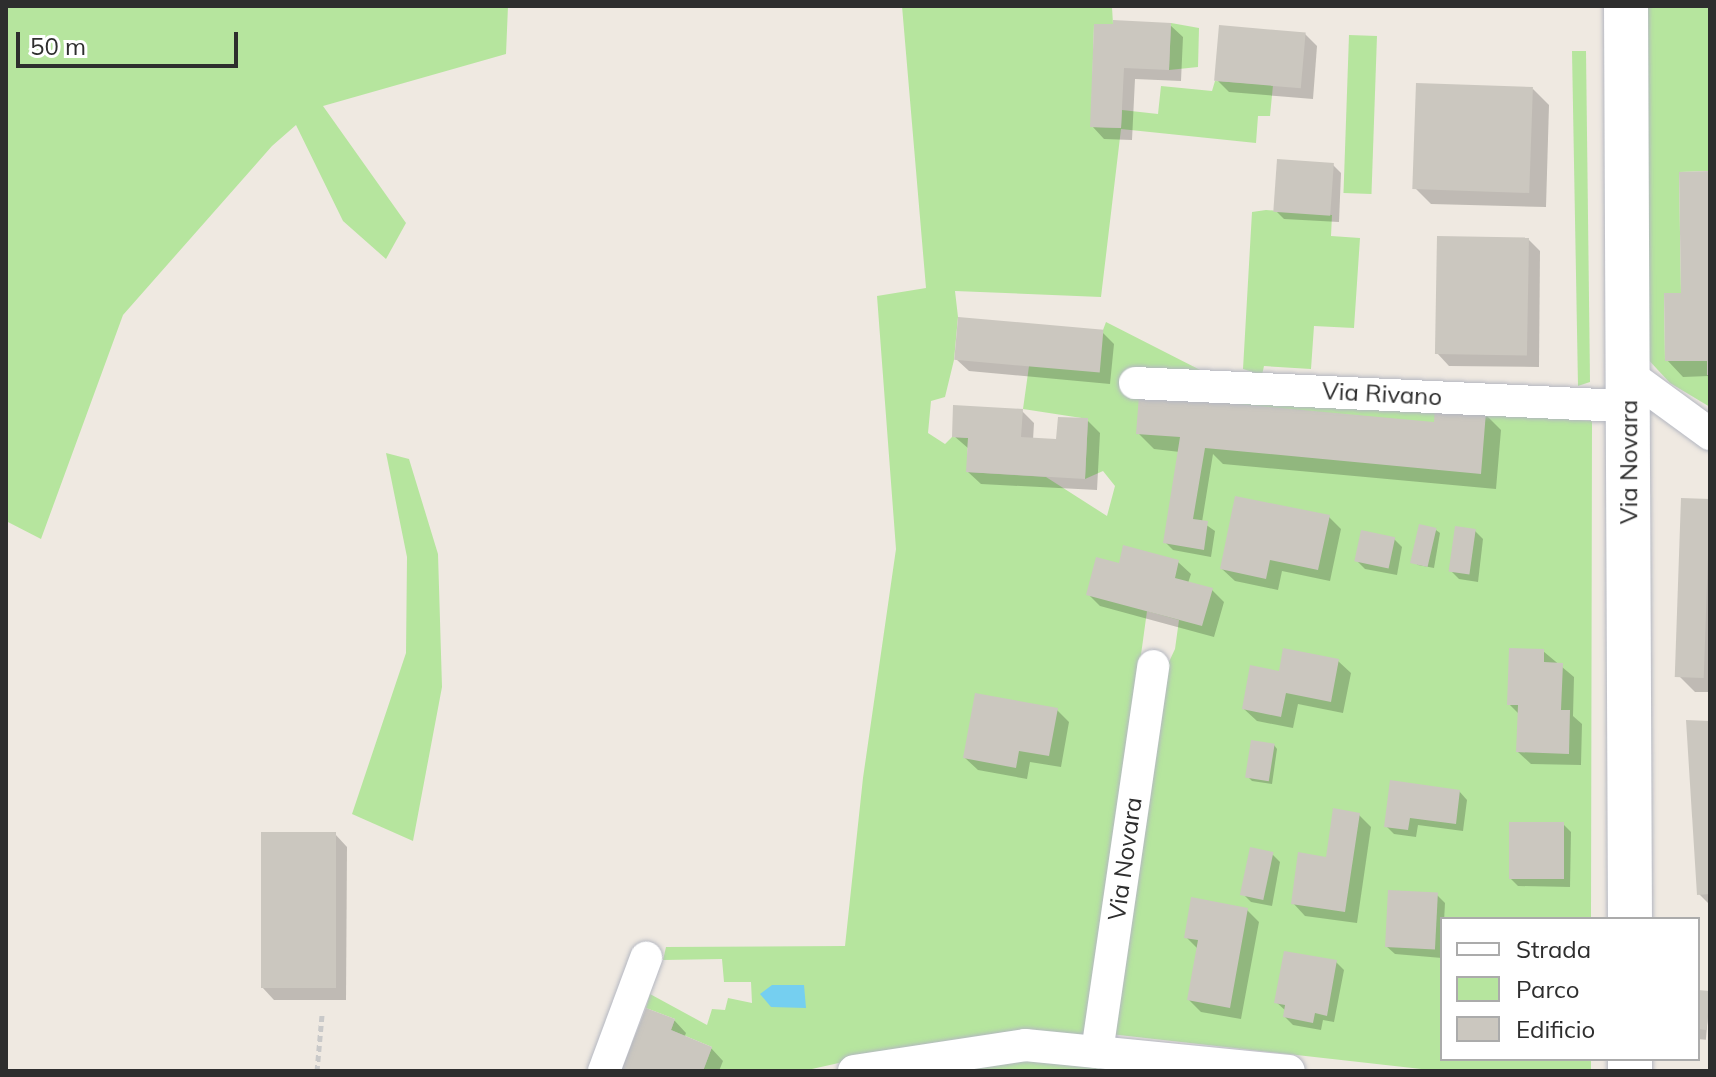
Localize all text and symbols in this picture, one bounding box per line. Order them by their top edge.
scale bar [20,16,242,66]
text: 50 m [30,31,86,61]
street label: Via Rivano [1321,376,1443,412]
street label: Via Novara [1615,400,1643,524]
street label: Via Novara [1102,795,1148,923]
legend [1440,917,1700,1061]
text: Strada [1516,934,1591,964]
text: Parco [1516,974,1579,1004]
text: Edificio [1516,1014,1595,1044]

